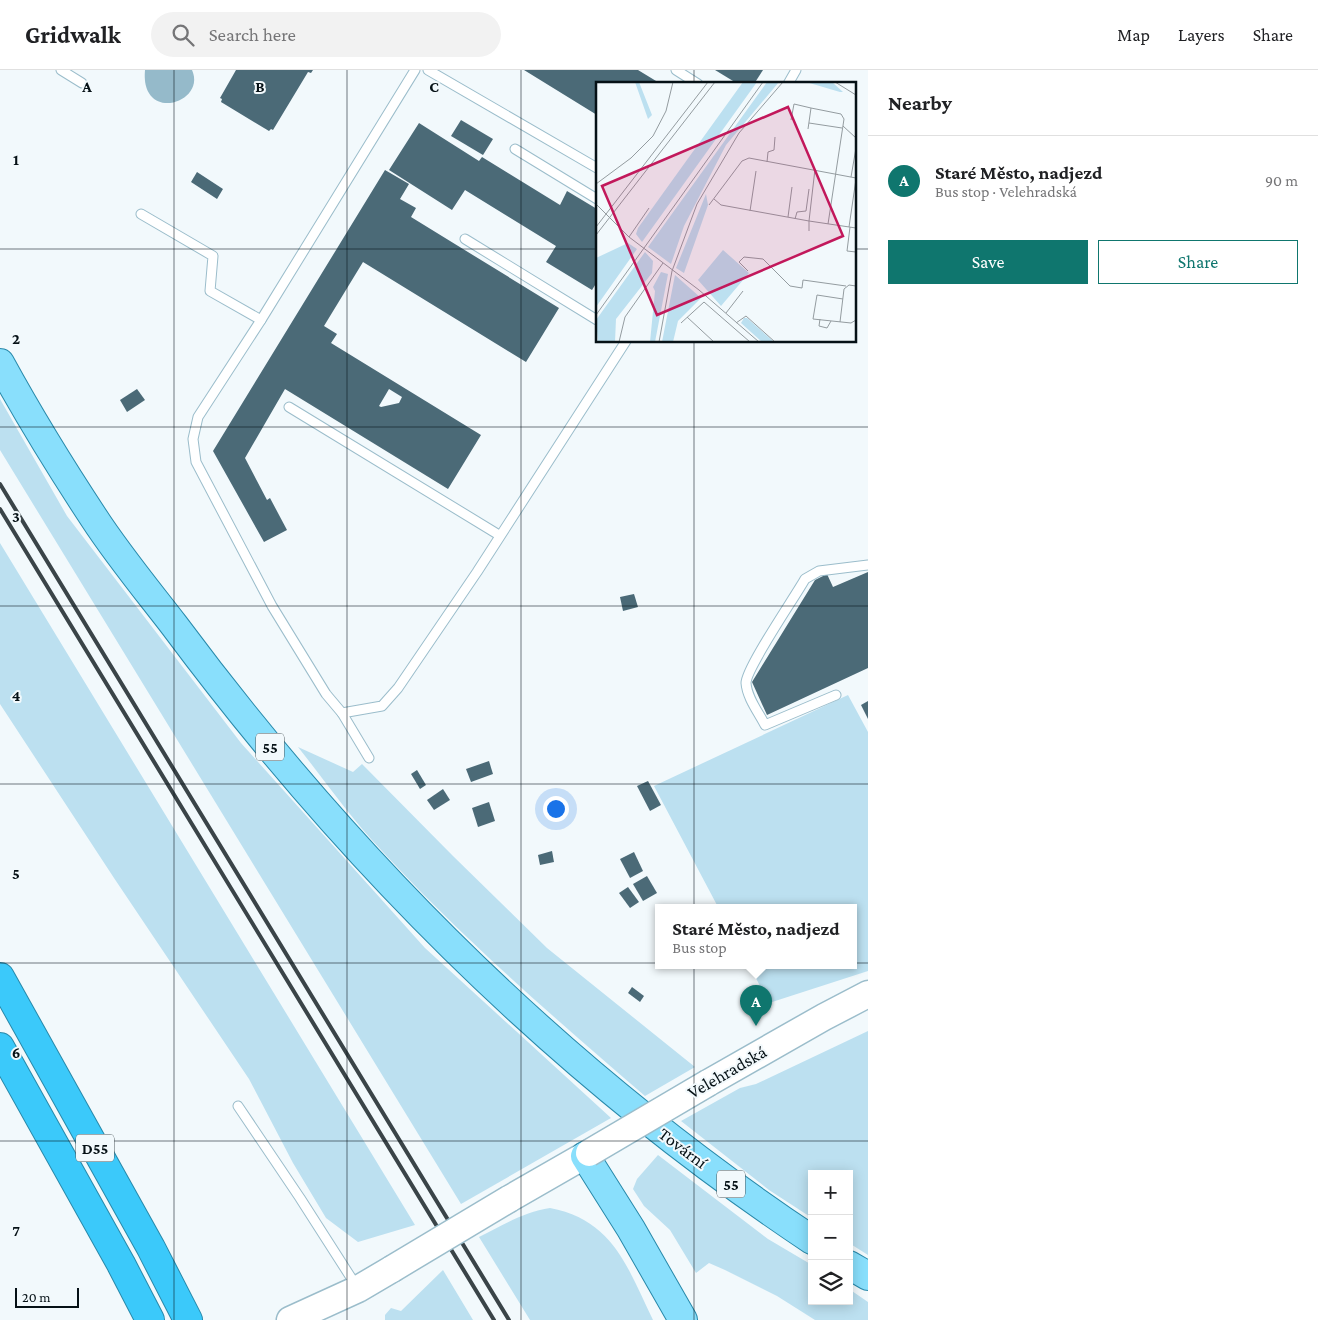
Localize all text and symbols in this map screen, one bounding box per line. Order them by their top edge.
search box [151,12,501,57]
text: Gridwalk [25,21,121,48]
icon: search [169,21,197,49]
text: Search here [209,24,296,45]
text: Map [1117,25,1150,45]
text: Layers [1178,25,1225,45]
text: Share [1253,25,1293,45]
text: A [81,78,92,95]
text: B [255,78,265,95]
text: C [429,78,439,95]
inset map [596,82,856,342]
text: Nearby [888,91,952,115]
text: 1 [13,151,19,168]
text: Staré Město, nadjezd [935,162,1102,183]
text: A [899,172,909,189]
text: 90 m [1265,172,1298,189]
text: Bus stop · Velehradská [935,183,1077,200]
button: Save [888,240,1088,284]
button: Share [1098,240,1298,284]
text: 2 [12,330,20,347]
text: 3 [12,508,20,525]
text: 4 [12,687,21,704]
road number: 55 [256,734,284,760]
your location [543,796,569,822]
text: 5 [12,865,20,882]
popup [655,904,857,969]
text: Staré Město, nadjezd [672,918,840,939]
text: Bus stop [672,939,727,956]
pin: A [740,985,772,1026]
street label: Velehradská [684,1041,770,1103]
text: 6 [12,1044,20,1061]
street label: Tovární [655,1123,712,1173]
road number: D55 [76,1134,114,1162]
road number: 55 [717,1170,745,1198]
map controls [808,1170,853,1305]
button: + [808,1170,853,1215]
button: − [808,1215,853,1260]
text: 7 [12,1222,20,1239]
button: layers [808,1260,853,1305]
scale bar [15,1285,79,1308]
text: 20 m [22,1289,50,1305]

